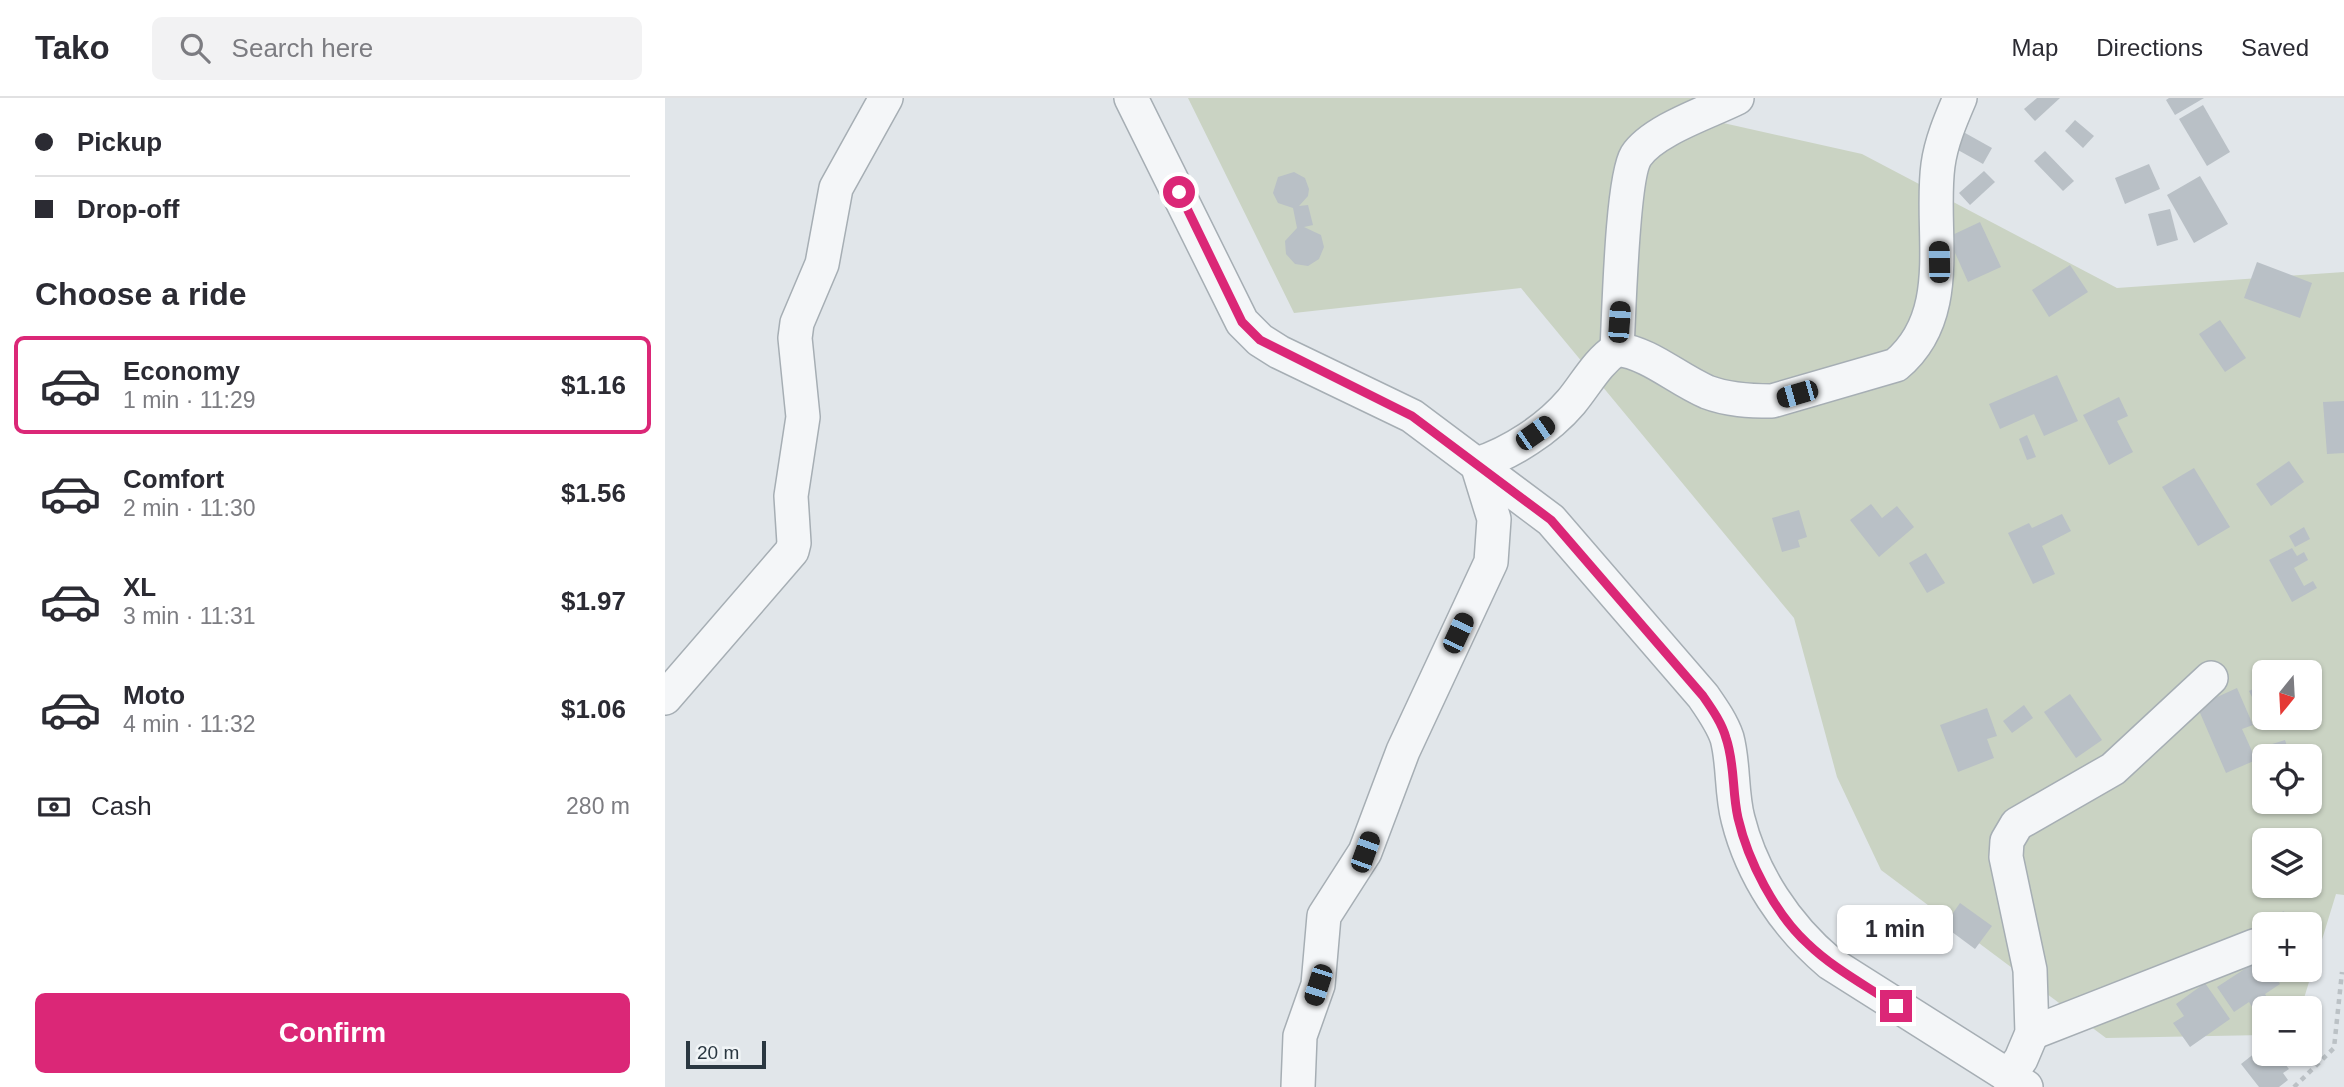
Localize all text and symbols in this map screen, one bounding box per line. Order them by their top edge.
search box [152,17,642,80]
text: Tako [35,29,110,66]
icon: search [176,29,214,67]
text: Search here [232,33,373,63]
text: Map [2012,34,2058,61]
text: Directions [2096,34,2203,61]
text: Saved [2241,34,2309,61]
text: Pickup [77,127,162,157]
route start [1163,176,1195,208]
text: Drop-off [77,194,180,224]
car [1929,241,1950,283]
text: Choose a ride [35,276,247,312]
car [1608,300,1631,344]
icon: car [39,354,102,417]
text: Economy [123,356,240,386]
text: $1.16 [561,370,626,400]
car [1774,378,1821,410]
text: 1 min · 11:29 [123,387,256,413]
car [1512,412,1559,454]
icon: car [39,462,102,525]
text: Comfort [123,464,224,494]
text: $1.56 [561,478,626,508]
text: 2 min · 11:30 [123,495,256,521]
icon: car [39,570,102,633]
text: XL [123,572,156,602]
text: $1.97 [561,586,626,616]
text: 3 min · 11:31 [123,603,256,629]
car [1440,610,1477,656]
north arrow [2252,660,2322,730]
map controls [2252,660,2322,1066]
icon: car [39,678,102,741]
text: Moto [123,680,185,710]
text: $1.06 [561,694,626,724]
text: 4 min · 11:32 [123,711,256,737]
button: locate [2252,744,2322,814]
icon: cash [35,788,73,826]
text: Cash [91,791,152,821]
text: 280 m [566,793,630,819]
button: layers [2252,828,2322,898]
car [1348,829,1383,875]
callout: 1 min [1838,904,1954,954]
button: + [2252,912,2322,982]
text: 1 min [1865,916,1925,942]
car [1302,962,1335,1008]
route end [1880,990,1912,1022]
button: Confirm [35,993,630,1073]
button: − [2252,996,2322,1066]
scale bar [686,1038,767,1070]
text: 20 m [697,1042,739,1063]

